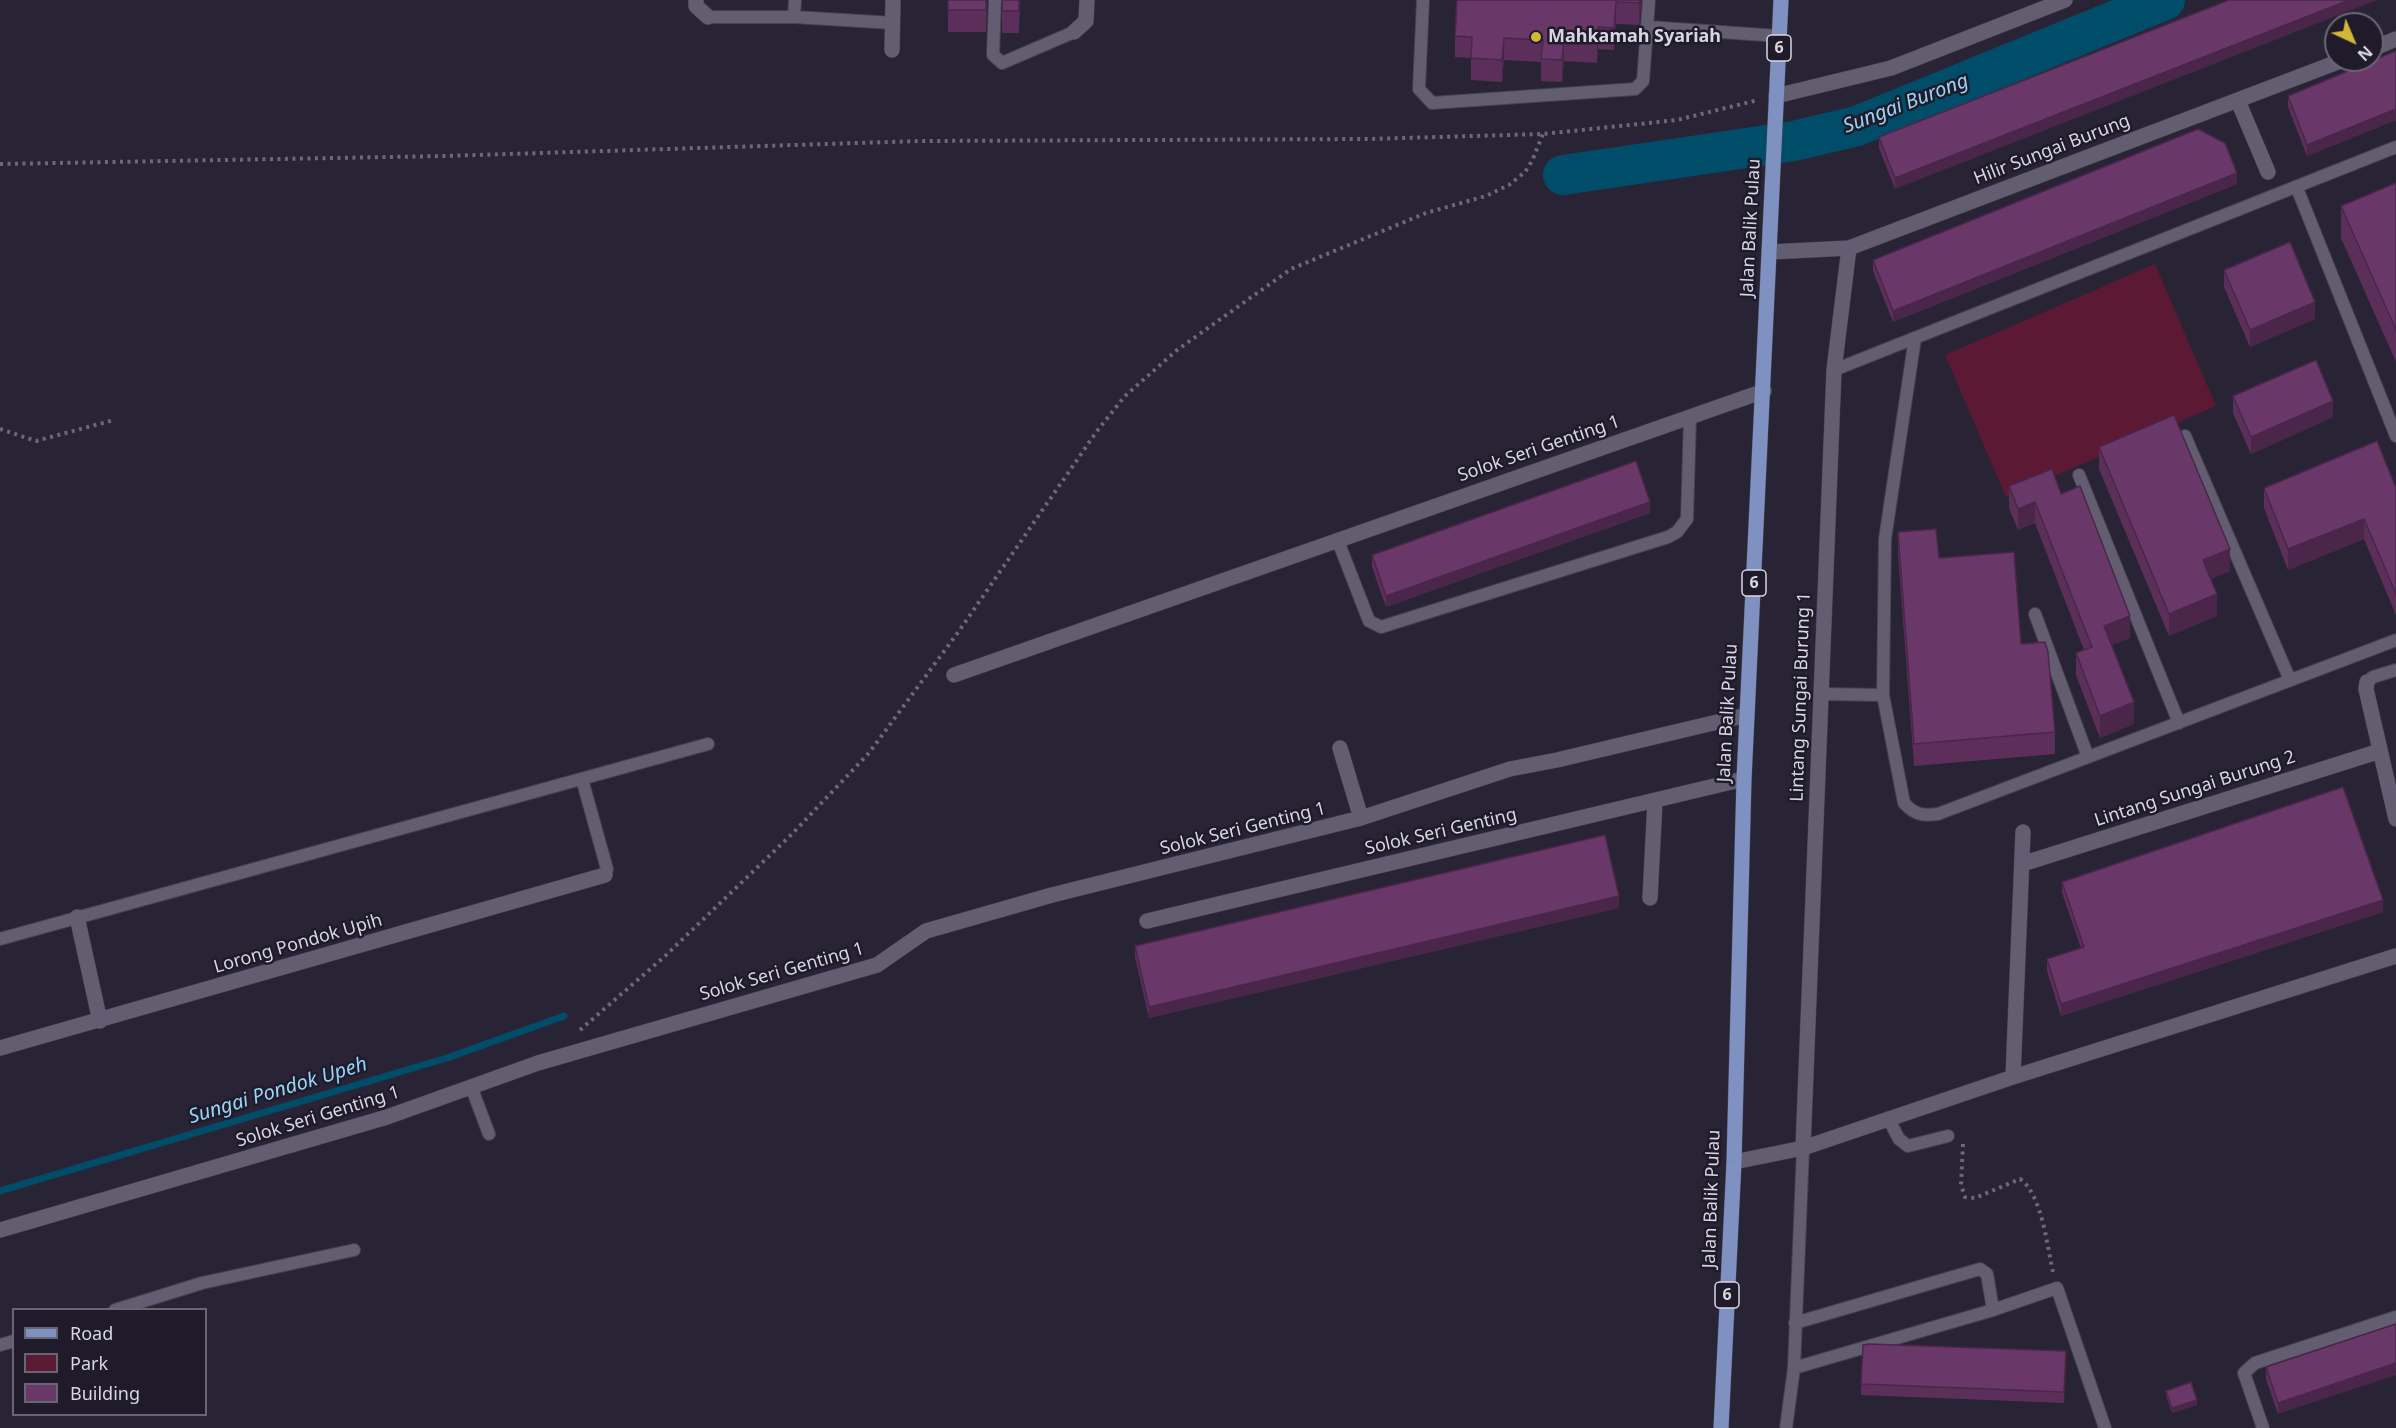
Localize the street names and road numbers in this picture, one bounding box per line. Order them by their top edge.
road number: 6 [1767,35,1791,61]
street label: Hilir Sungai Burung [1971,110,2133,190]
street label: Jalan Balik Pulau [1737,158,1765,298]
street label: Solok Seri Genting 1 [1455,411,1623,487]
road number: 6 [1742,570,1766,596]
street label: Lintang Sungai Burung 1 [1787,592,1815,802]
street label: Jalan Balik Pulau [1714,643,1742,783]
street label: Lintang Sungai Burung 2 [2092,746,2298,832]
street label: Solok Seri Genting 1 [1158,798,1328,860]
street label: Solok Seri Genting [1363,804,1519,860]
street label: Lorong Pondok Upih [211,910,385,978]
street label: Solok Seri Genting 1 [697,938,867,1006]
street label: Solok Seri Genting 1 [234,1082,402,1152]
street label: Jalan Balik Pulau [1699,1129,1725,1269]
road number: 6 [1715,1282,1739,1308]

